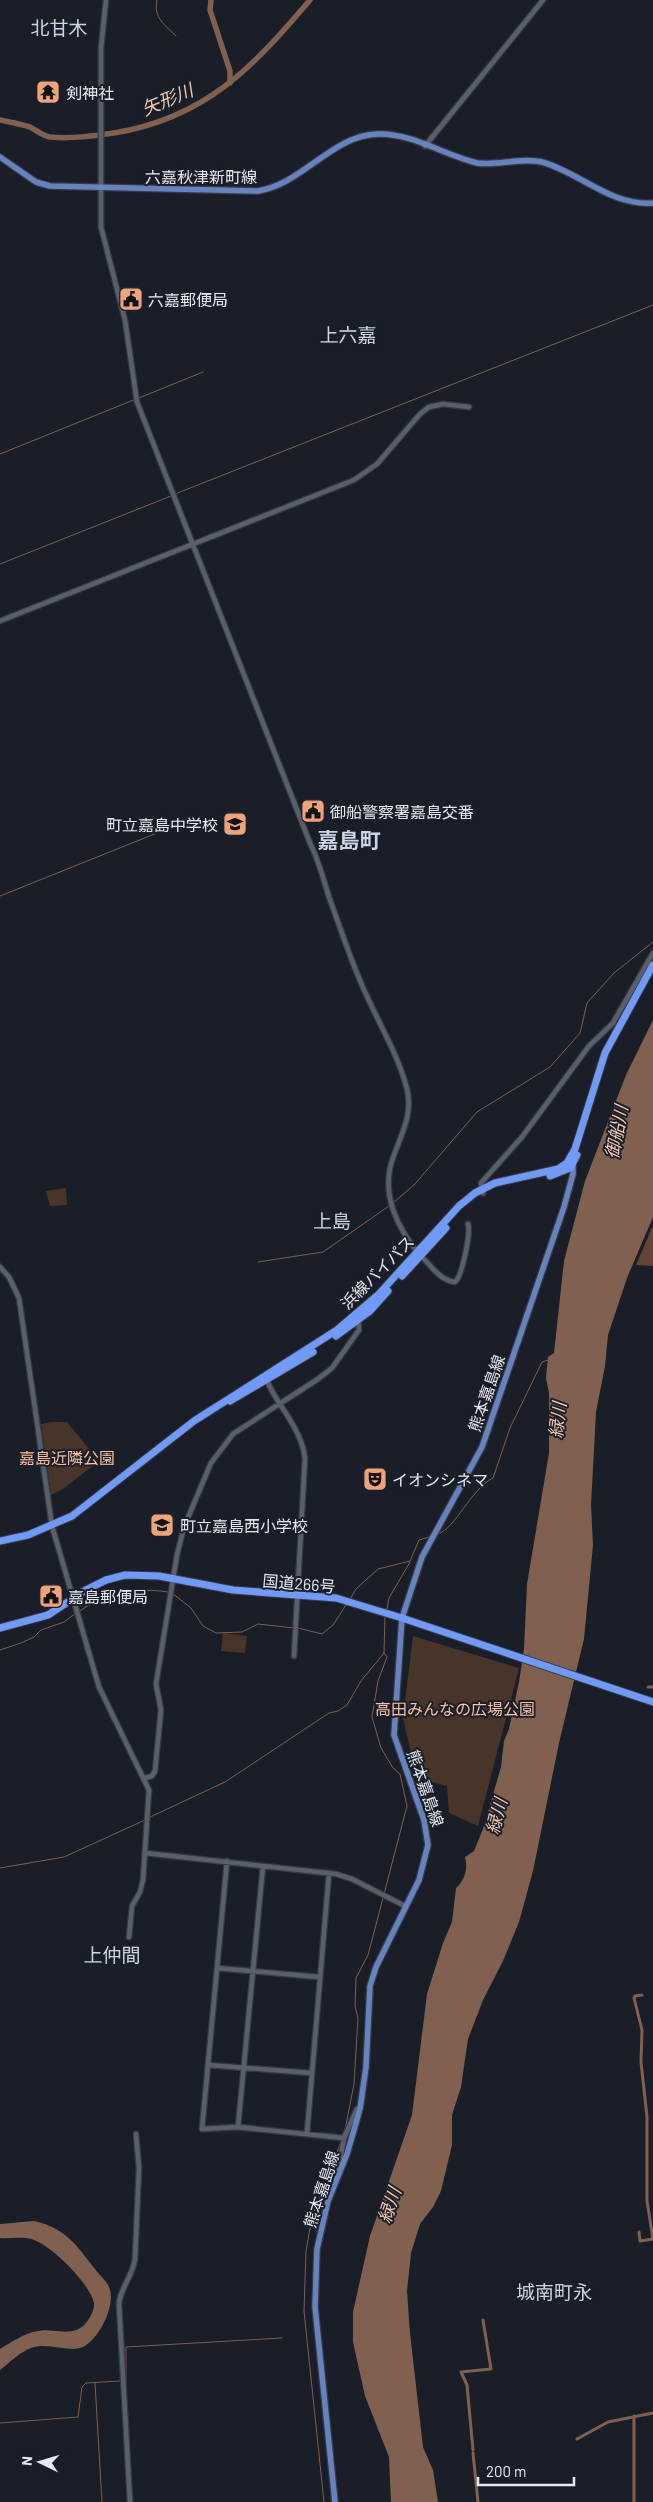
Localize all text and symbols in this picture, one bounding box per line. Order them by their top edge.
district label: 北甘木 [30,16,88,39]
water label: 矢形川 [138,78,198,120]
temple icon: 剣神社 [35,79,61,105]
place label: 剣神社 [66,83,114,102]
street label: 六嘉秋津新町線 [145,167,257,186]
public building icon: 六嘉郵便局 [118,286,144,312]
place label: 六嘉郵便局 [148,290,228,309]
district label: 上六嘉 [319,323,377,346]
public building icon: 御船警察署嘉島交番 [300,798,326,824]
place label: 御船警察署嘉島交番 [330,802,474,821]
school or university icon: 町立嘉島中学校 [222,811,248,837]
place label: 町立嘉島中学校 [106,815,218,834]
district label: 嘉島町 [318,827,381,852]
water label: 御船川 [600,1101,632,1161]
district label: 上島 [313,1209,351,1232]
street label: 浜線バイパス [336,1231,418,1313]
street label: 熊本嘉島線 [464,1352,508,1434]
water label: 緑川 [544,1399,570,1439]
park label: 嘉島近隣公園 [19,1448,115,1467]
theatre icon: イオンシネマ [362,1466,388,1492]
place label: イオンシネマ [392,1470,488,1489]
school or university icon: 町立嘉島西小学校 [149,1512,175,1538]
place label: 町立嘉島西小学校 [180,1516,308,1535]
street label: 国道266号 [262,1570,336,1596]
public building icon: 嘉島郵便局 [38,1583,64,1609]
place label: 嘉島郵便局 [68,1587,148,1606]
park label: 高田みんなの広場公園 [375,1699,535,1718]
street label: 熊本嘉島線 [404,1747,448,1829]
water label: 緑川 [481,1794,512,1836]
district label: 上仲間 [83,1943,141,1966]
street label: 熊本嘉島線 [300,2148,342,2230]
water label: 緑川 [373,2183,406,2226]
district label: 城南町永 [516,2280,592,2303]
north arrow [15,2437,65,2487]
scale bar [478,2454,574,2486]
text: N [18,2455,35,2466]
text: 200 m [486,2462,526,2480]

